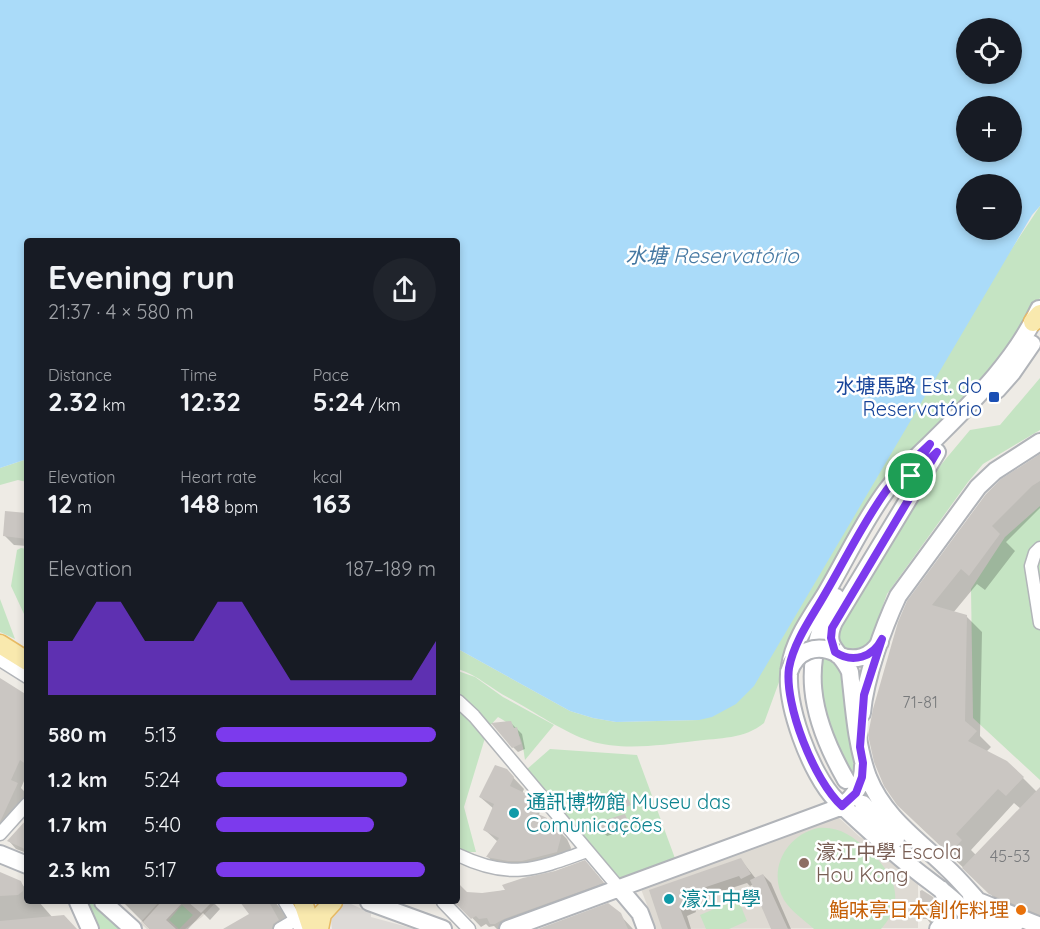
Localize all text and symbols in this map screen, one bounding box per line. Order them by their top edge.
map controls [956,18,1022,240]
button: locate [956,18,1022,84]
button: + [956,96,1022,162]
button: − [956,174,1022,240]
water label: 水塘 Reservatório [625,242,800,268]
text: Evening run [48,256,235,297]
button: share [373,258,436,321]
text: 21:37 · 4 × 580 m [48,299,194,324]
text: Distance [48,365,112,385]
text: Time [180,365,217,385]
text: Pace [313,365,349,385]
place label: 水塘馬路 Est. do Reservatório [836,373,982,421]
text: 2.32 [48,385,98,418]
text: 12:32 [180,385,241,418]
text: 5:24 [313,385,365,418]
marker: 水塘馬路 Est. do Reservatório [987,390,1001,404]
text: km [98,395,126,415]
text: /km [365,395,401,415]
pin [885,450,936,501]
icon: arrive [894,459,927,492]
text: Elevation [48,467,115,487]
text: Heart rate [180,467,257,487]
text: kcal [313,467,343,487]
text: 12 [48,487,73,520]
text: 148 [180,487,220,520]
text: 163 [313,487,351,520]
text: m [73,497,92,517]
text: bpm [220,497,258,517]
text: Elevation [48,556,132,581]
text: 187–189 m [346,556,436,581]
house number: 71-81 [902,692,938,712]
text: 580 m [48,722,107,747]
text: 5:13 [144,722,177,747]
text: 1.2 km [48,767,108,792]
text: 5:24 [144,767,180,792]
place label: 通訊博物館 Museu das Comunicações [526,789,731,837]
marker: 通訊博物館 Museu das Comunicações [507,806,521,820]
text: 1.7 km [48,812,107,837]
text: 5:40 [144,812,181,837]
place label: 濠江中學 Escola Hou Kong [816,839,961,887]
house number: 45-53 [990,846,1030,866]
marker: 濠江中學 Escola Hou Kong [797,856,811,870]
text: 2.3 km [48,857,111,882]
text: 5:17 [144,857,176,882]
place label: 濠江中學 [681,886,761,911]
marker: 濠江中學 [662,892,676,906]
place label: 鮨味亭日本創作料理 [829,897,1009,922]
marker: 鮨味亭日本創作料理 [1014,903,1028,917]

